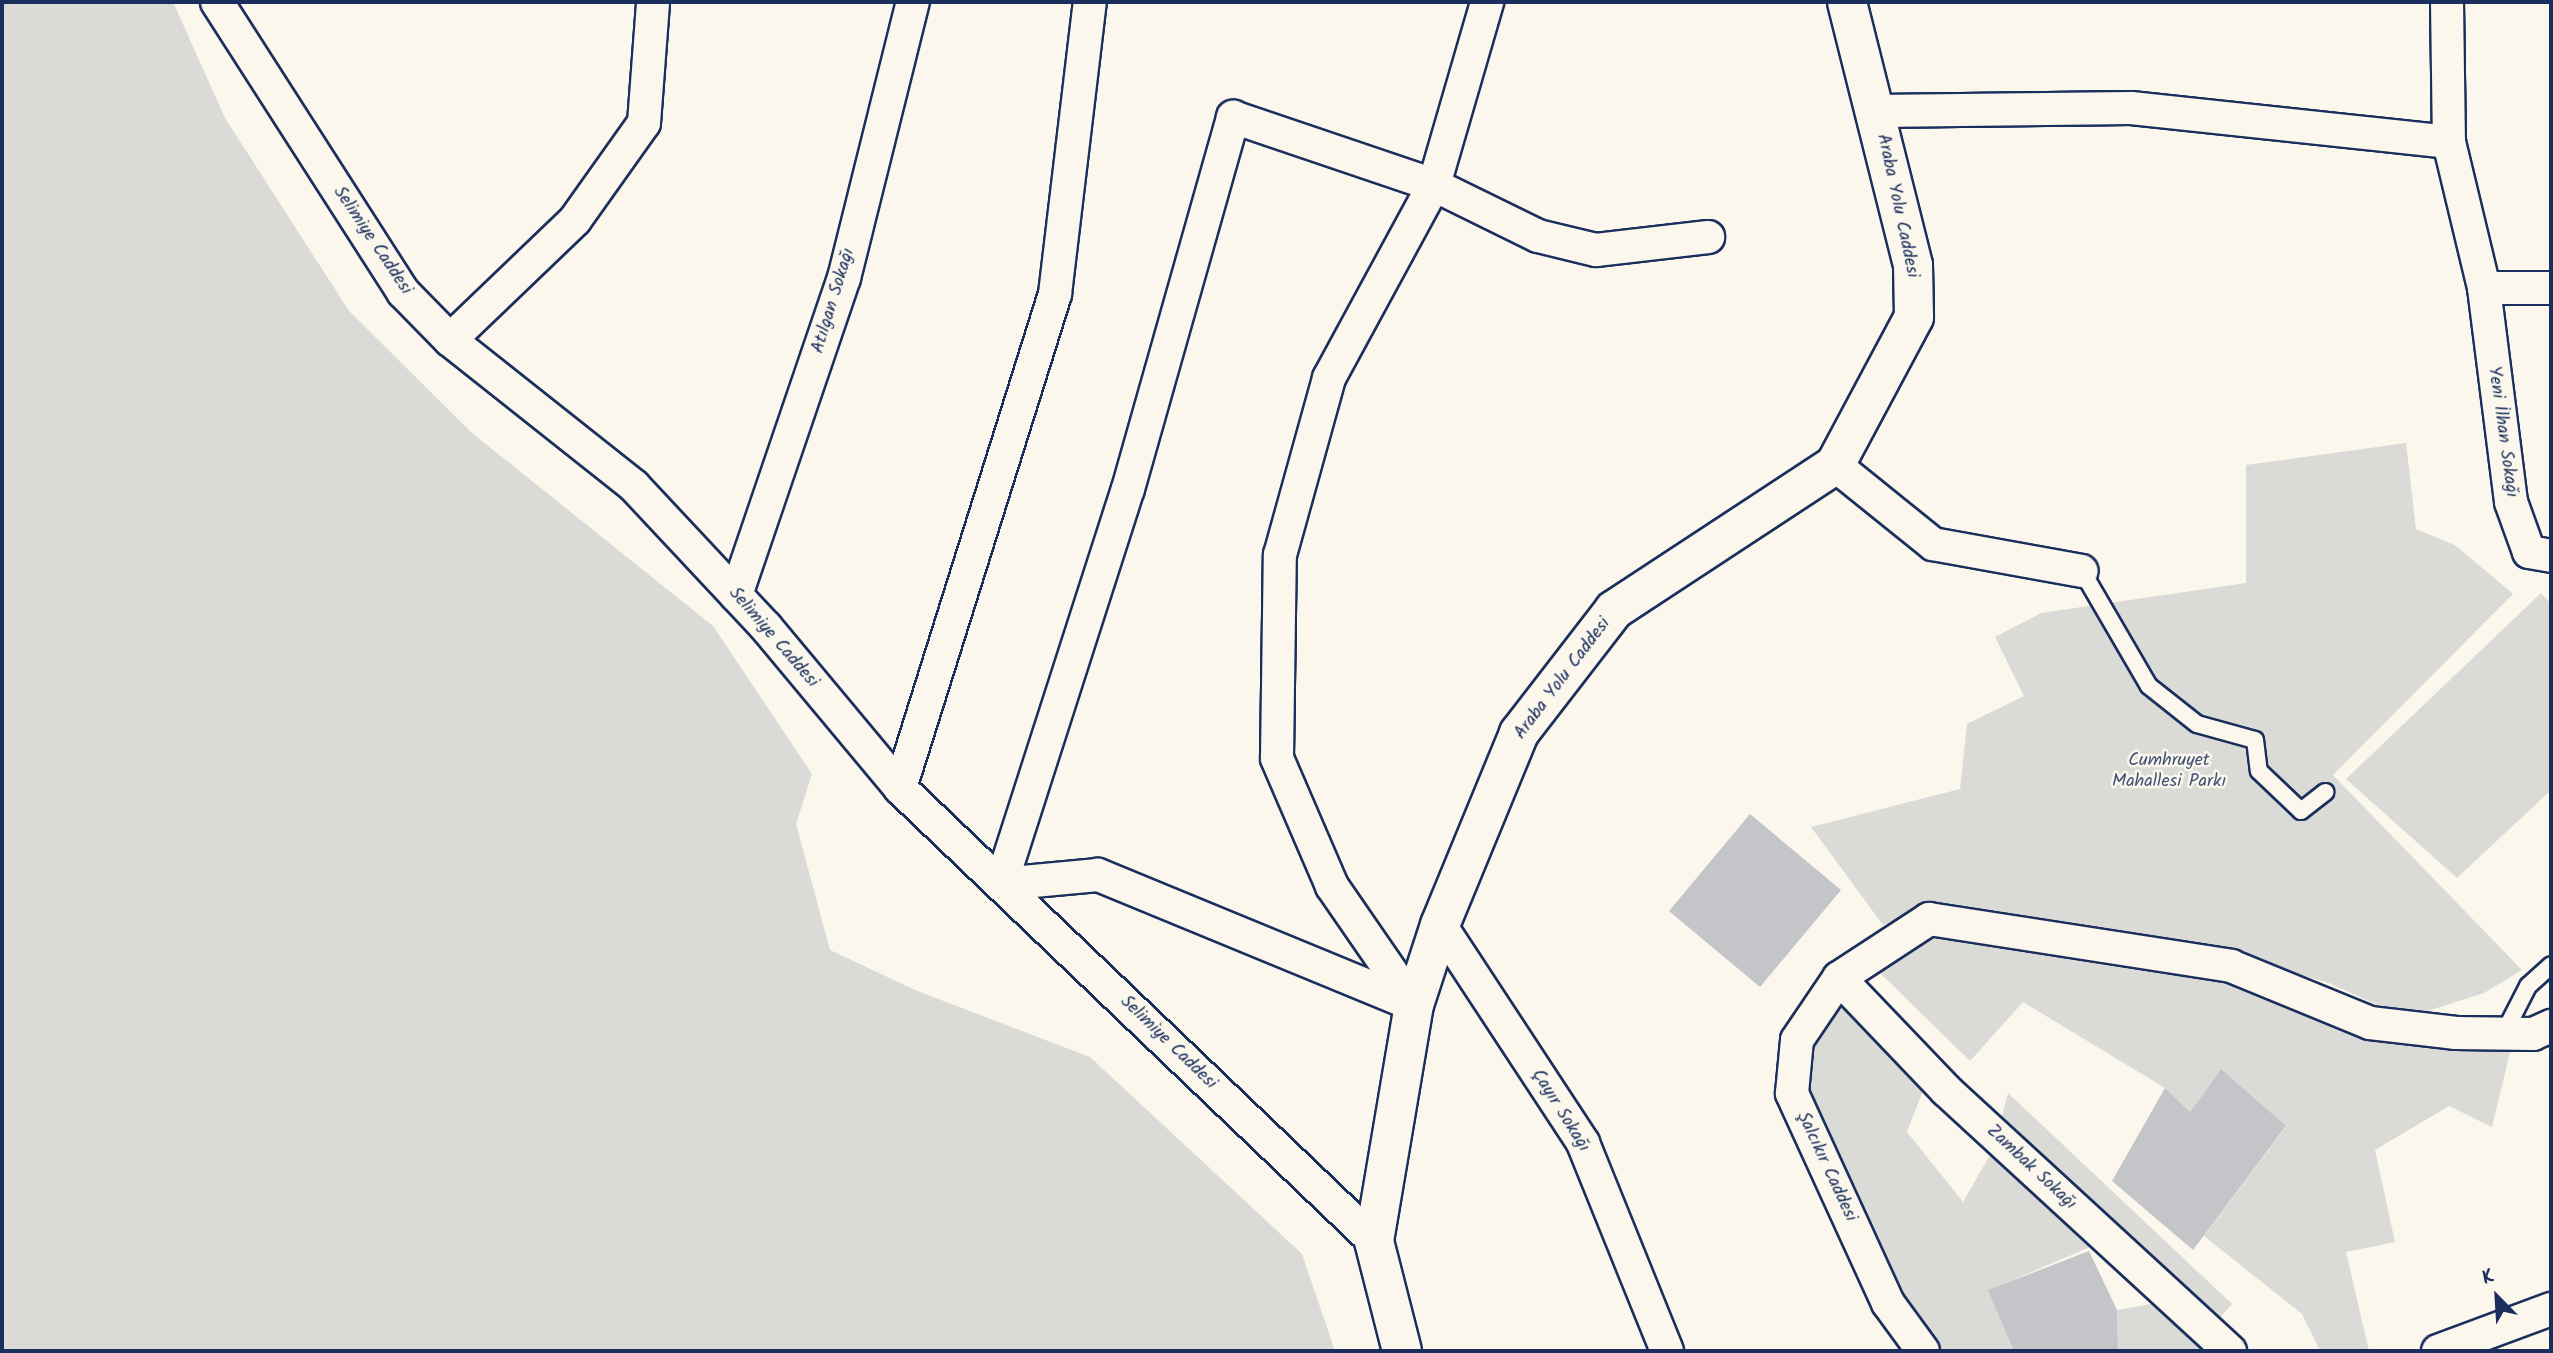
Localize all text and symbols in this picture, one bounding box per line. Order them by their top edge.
street label: Araba Yolu Caddesi [1871,132,1923,280]
street label: Selimiye Caddesi [328,183,416,299]
street label: Atılgan Sokağı [808,246,860,356]
street label: Yeni İlhan Sokağı [2482,365,2522,499]
street label: Selimiye Caddesi [724,583,822,693]
street label: Araba Yolu Caddesi [1510,614,1616,744]
park label: Cumhruyet Mahallesi Parkı [2112,751,2226,794]
street label: Selimiye Caddesi [1115,991,1221,1095]
street label: Çayır Sokağı [1526,1066,1594,1156]
street label: Şalcıkır Caddesi [1791,1109,1861,1225]
street label: Zambak Sokağı [1981,1121,2081,1215]
north arrow [2462,1262,2532,1332]
text: K [2477,1262,2500,1294]

